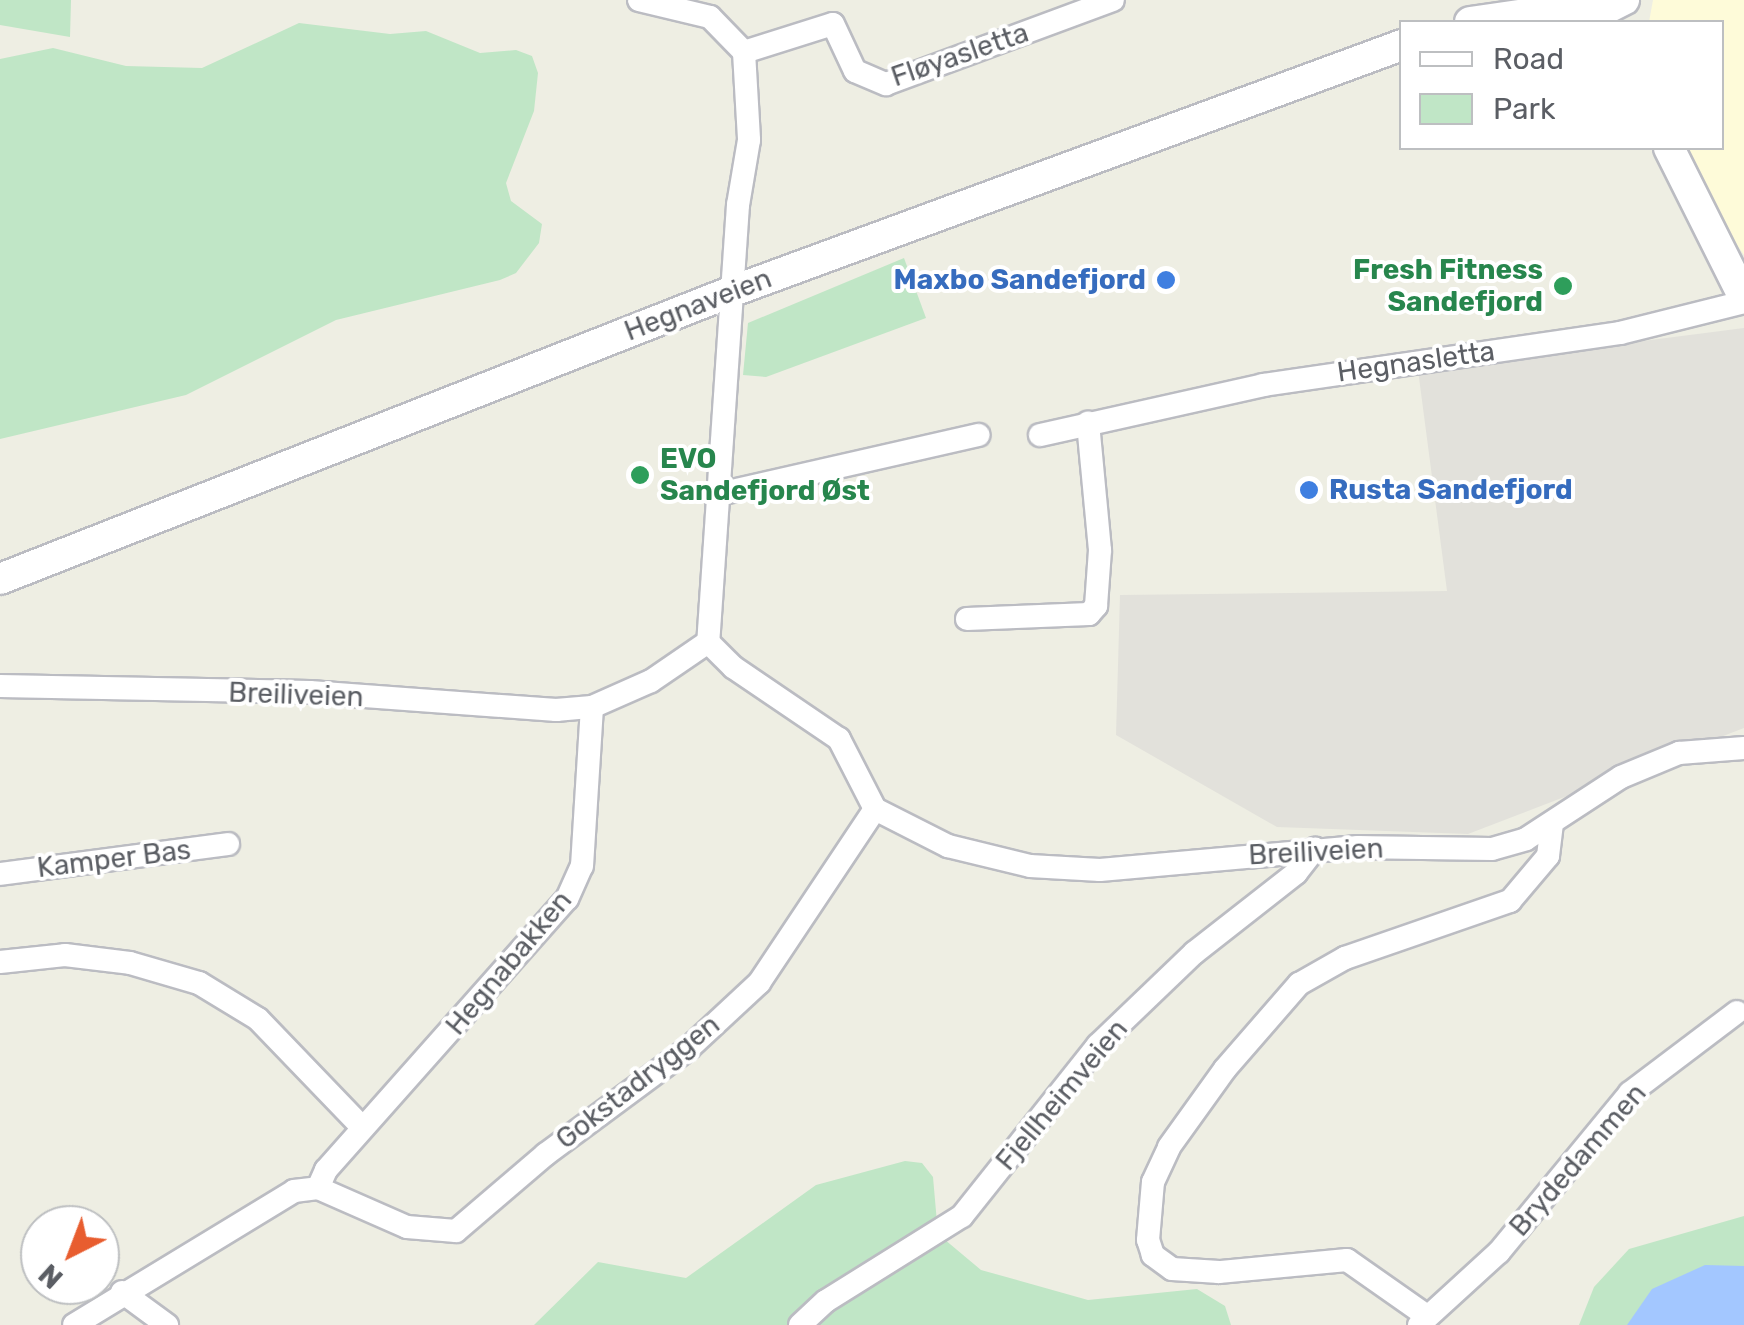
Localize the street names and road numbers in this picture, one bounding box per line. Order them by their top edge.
street label: Fløyasletta [887,16,1033,94]
street label: Hegnaveien [620,262,776,348]
street label: Hegnasletta [1335,334,1497,390]
street label: Breiliveien [228,676,364,714]
street label: Breiliveien [1248,832,1384,872]
street label: Kamper Bas [35,833,193,885]
street label: Hegnabakken [439,884,579,1042]
street label: Gokstadryggen [550,1008,726,1156]
street label: Fjellheimveien [989,1013,1135,1177]
street label: Brydedammen [1503,1077,1653,1243]

